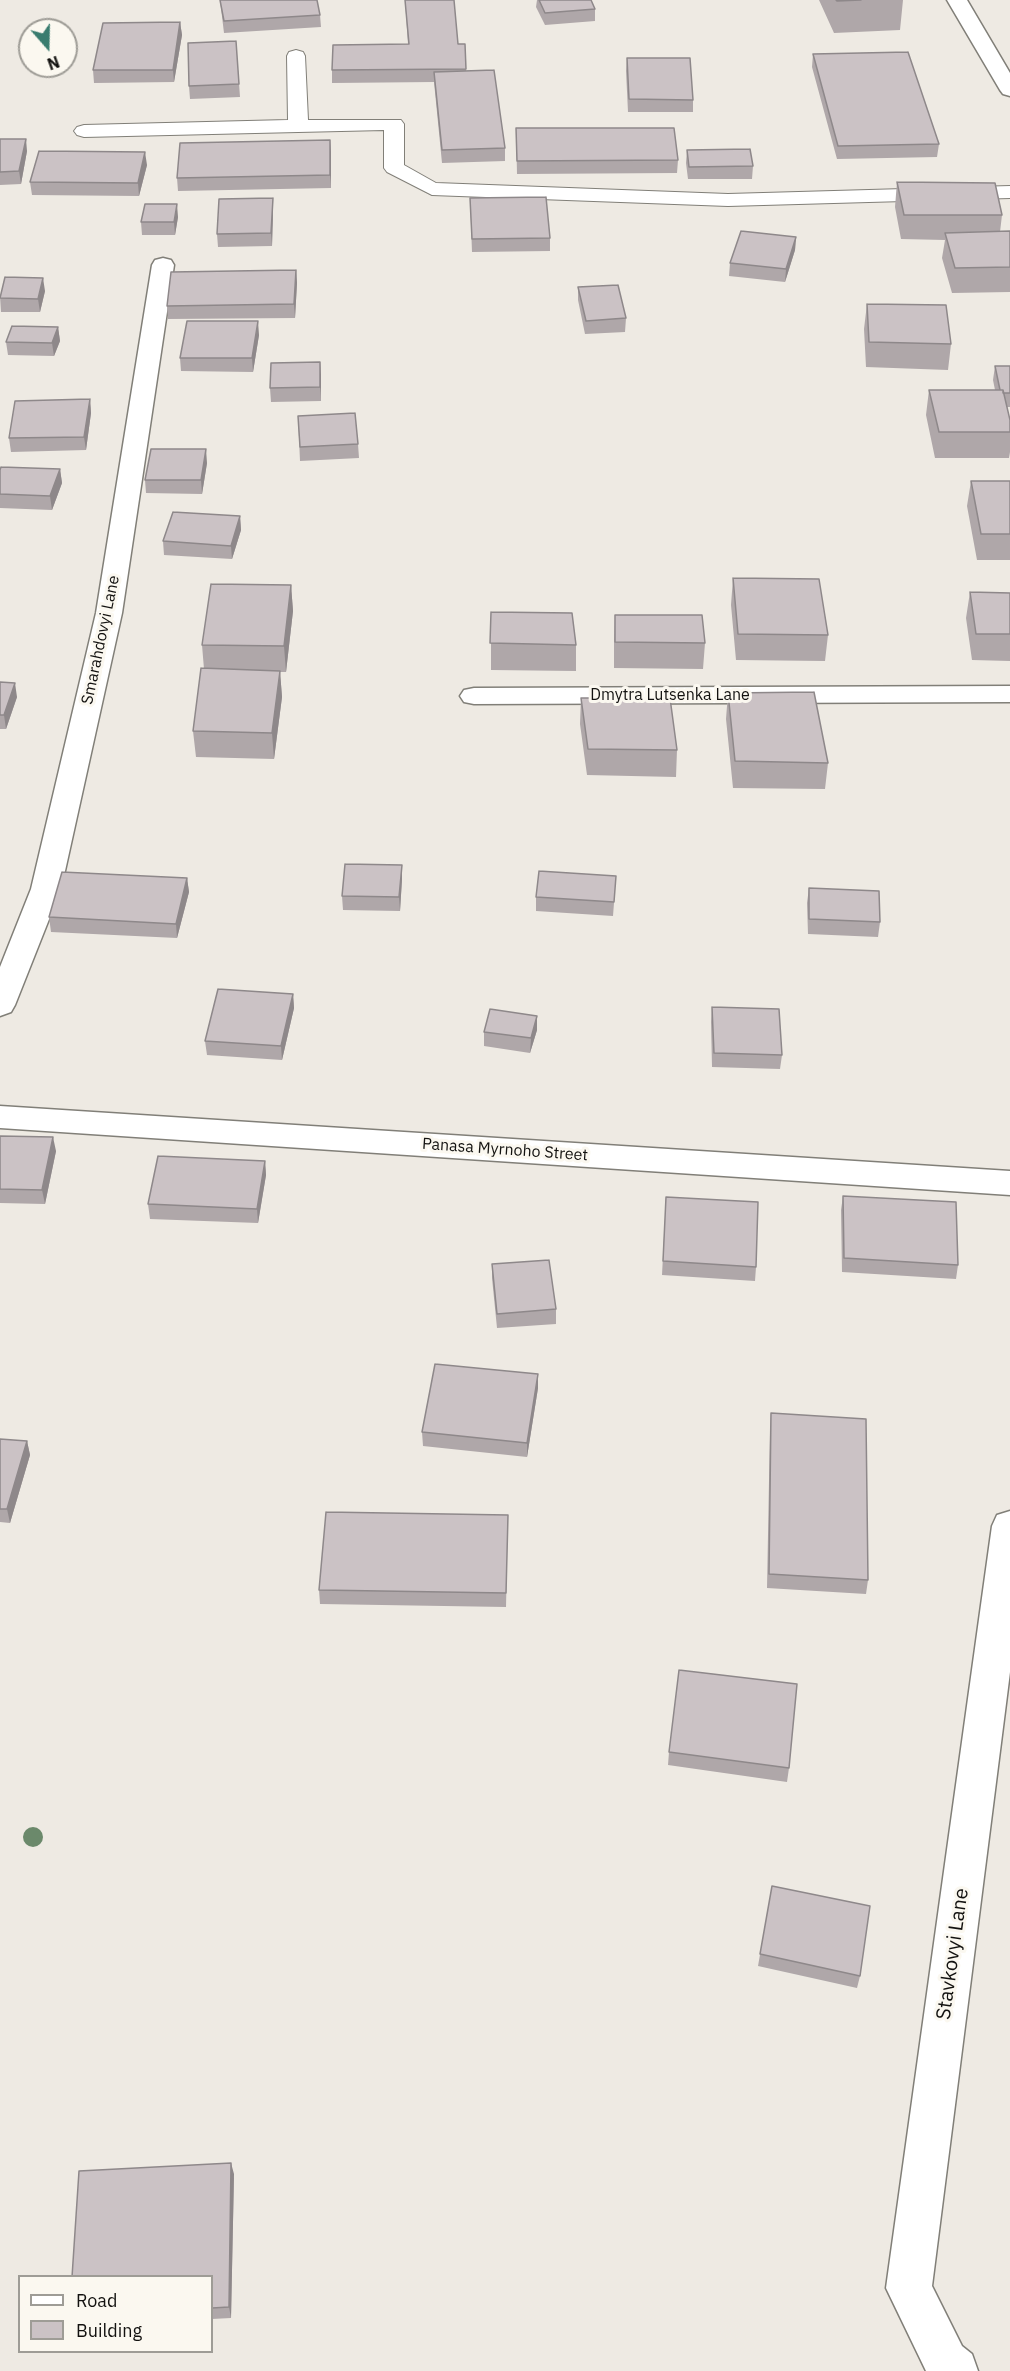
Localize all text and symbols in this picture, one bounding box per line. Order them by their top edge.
north arrow [18,18,78,78]
text: N [45,52,62,74]
street label: Smarahdovyi Lane [78,574,124,706]
street label: Dmytra Lutsenka Lane [590,685,750,705]
street label: Panasa Myrnoho Street [421,1135,589,1165]
street label: Stavkovyi Lane [932,1887,974,2021]
legend [18,2275,213,2353]
text: Road [76,2289,117,2312]
text: Building [76,2319,142,2342]

